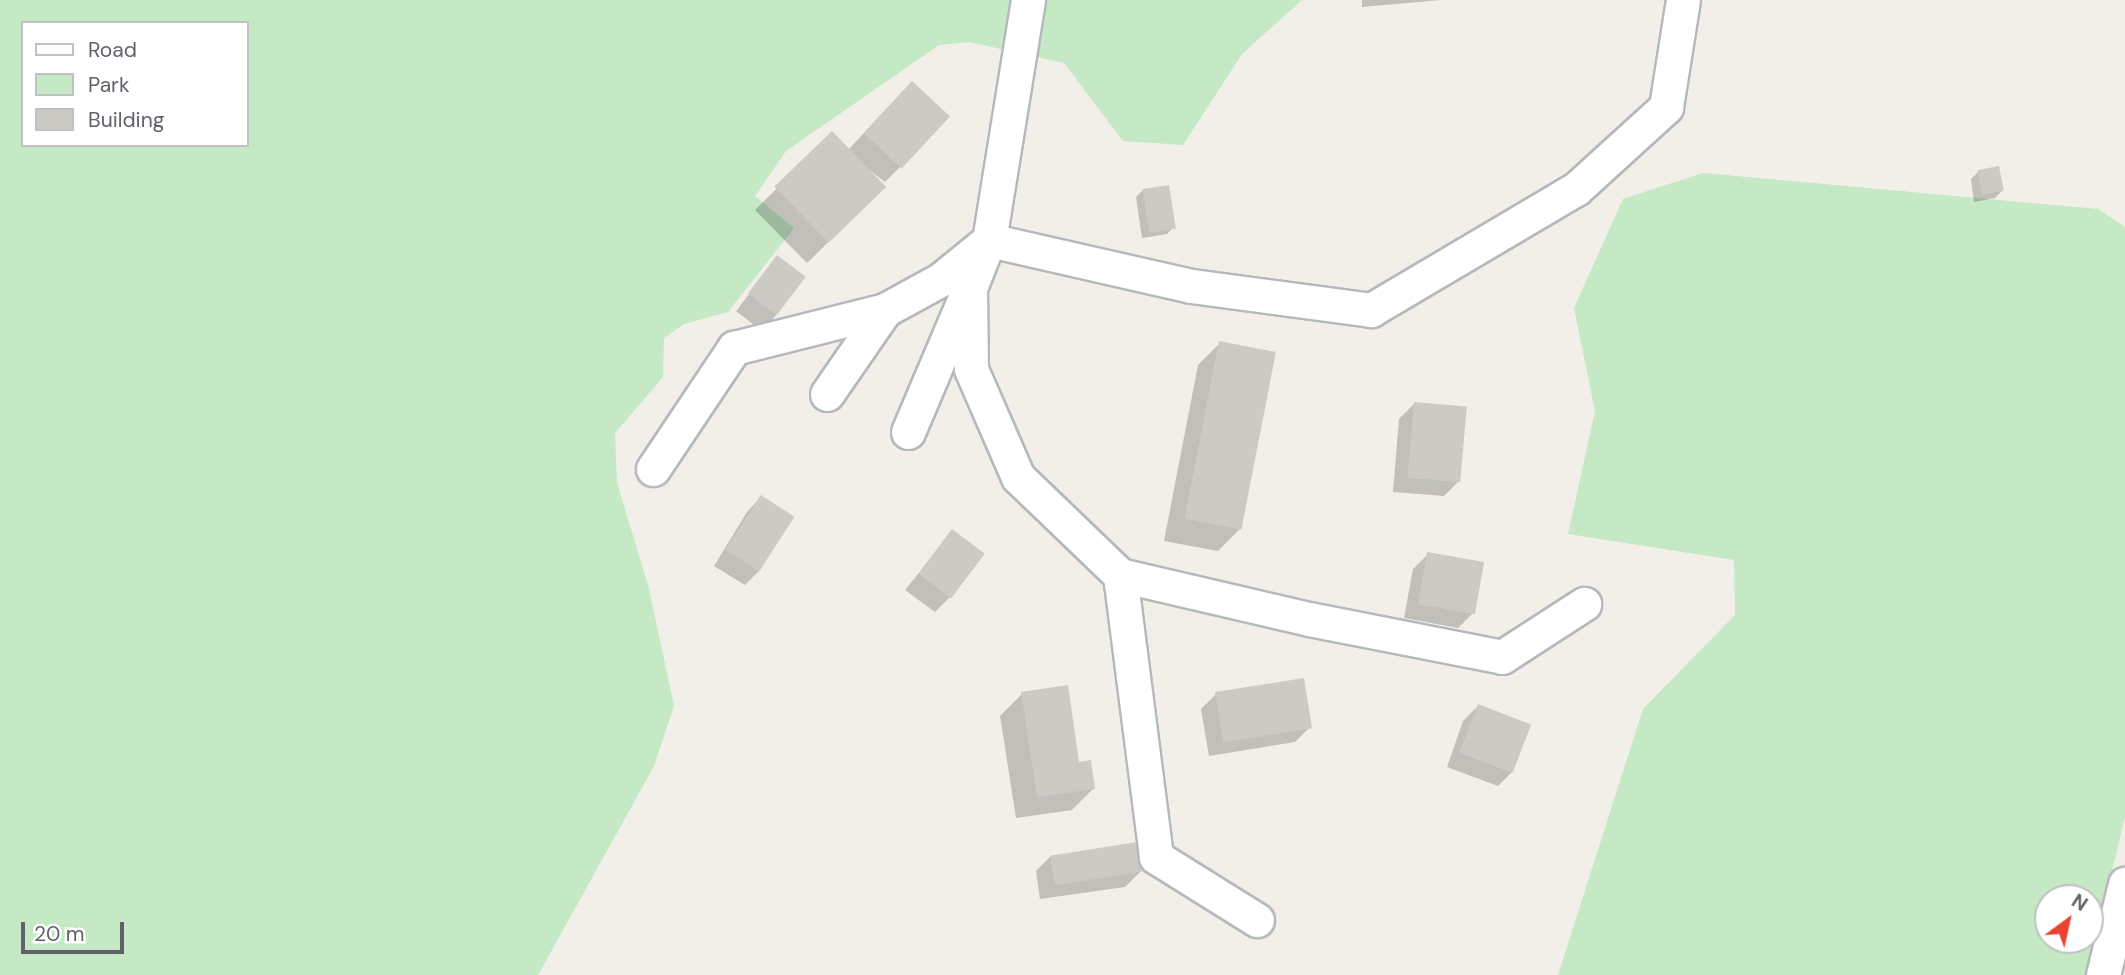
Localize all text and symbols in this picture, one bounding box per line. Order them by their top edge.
legend [21,21,248,147]
text: Road [88,36,137,64]
text: Park [88,71,129,99]
text: Building [88,106,164,134]
north arrow [2034,884,2104,954]
text: N [2067,888,2092,917]
scale bar [24,908,128,952]
text: 20 m [34,920,85,948]

